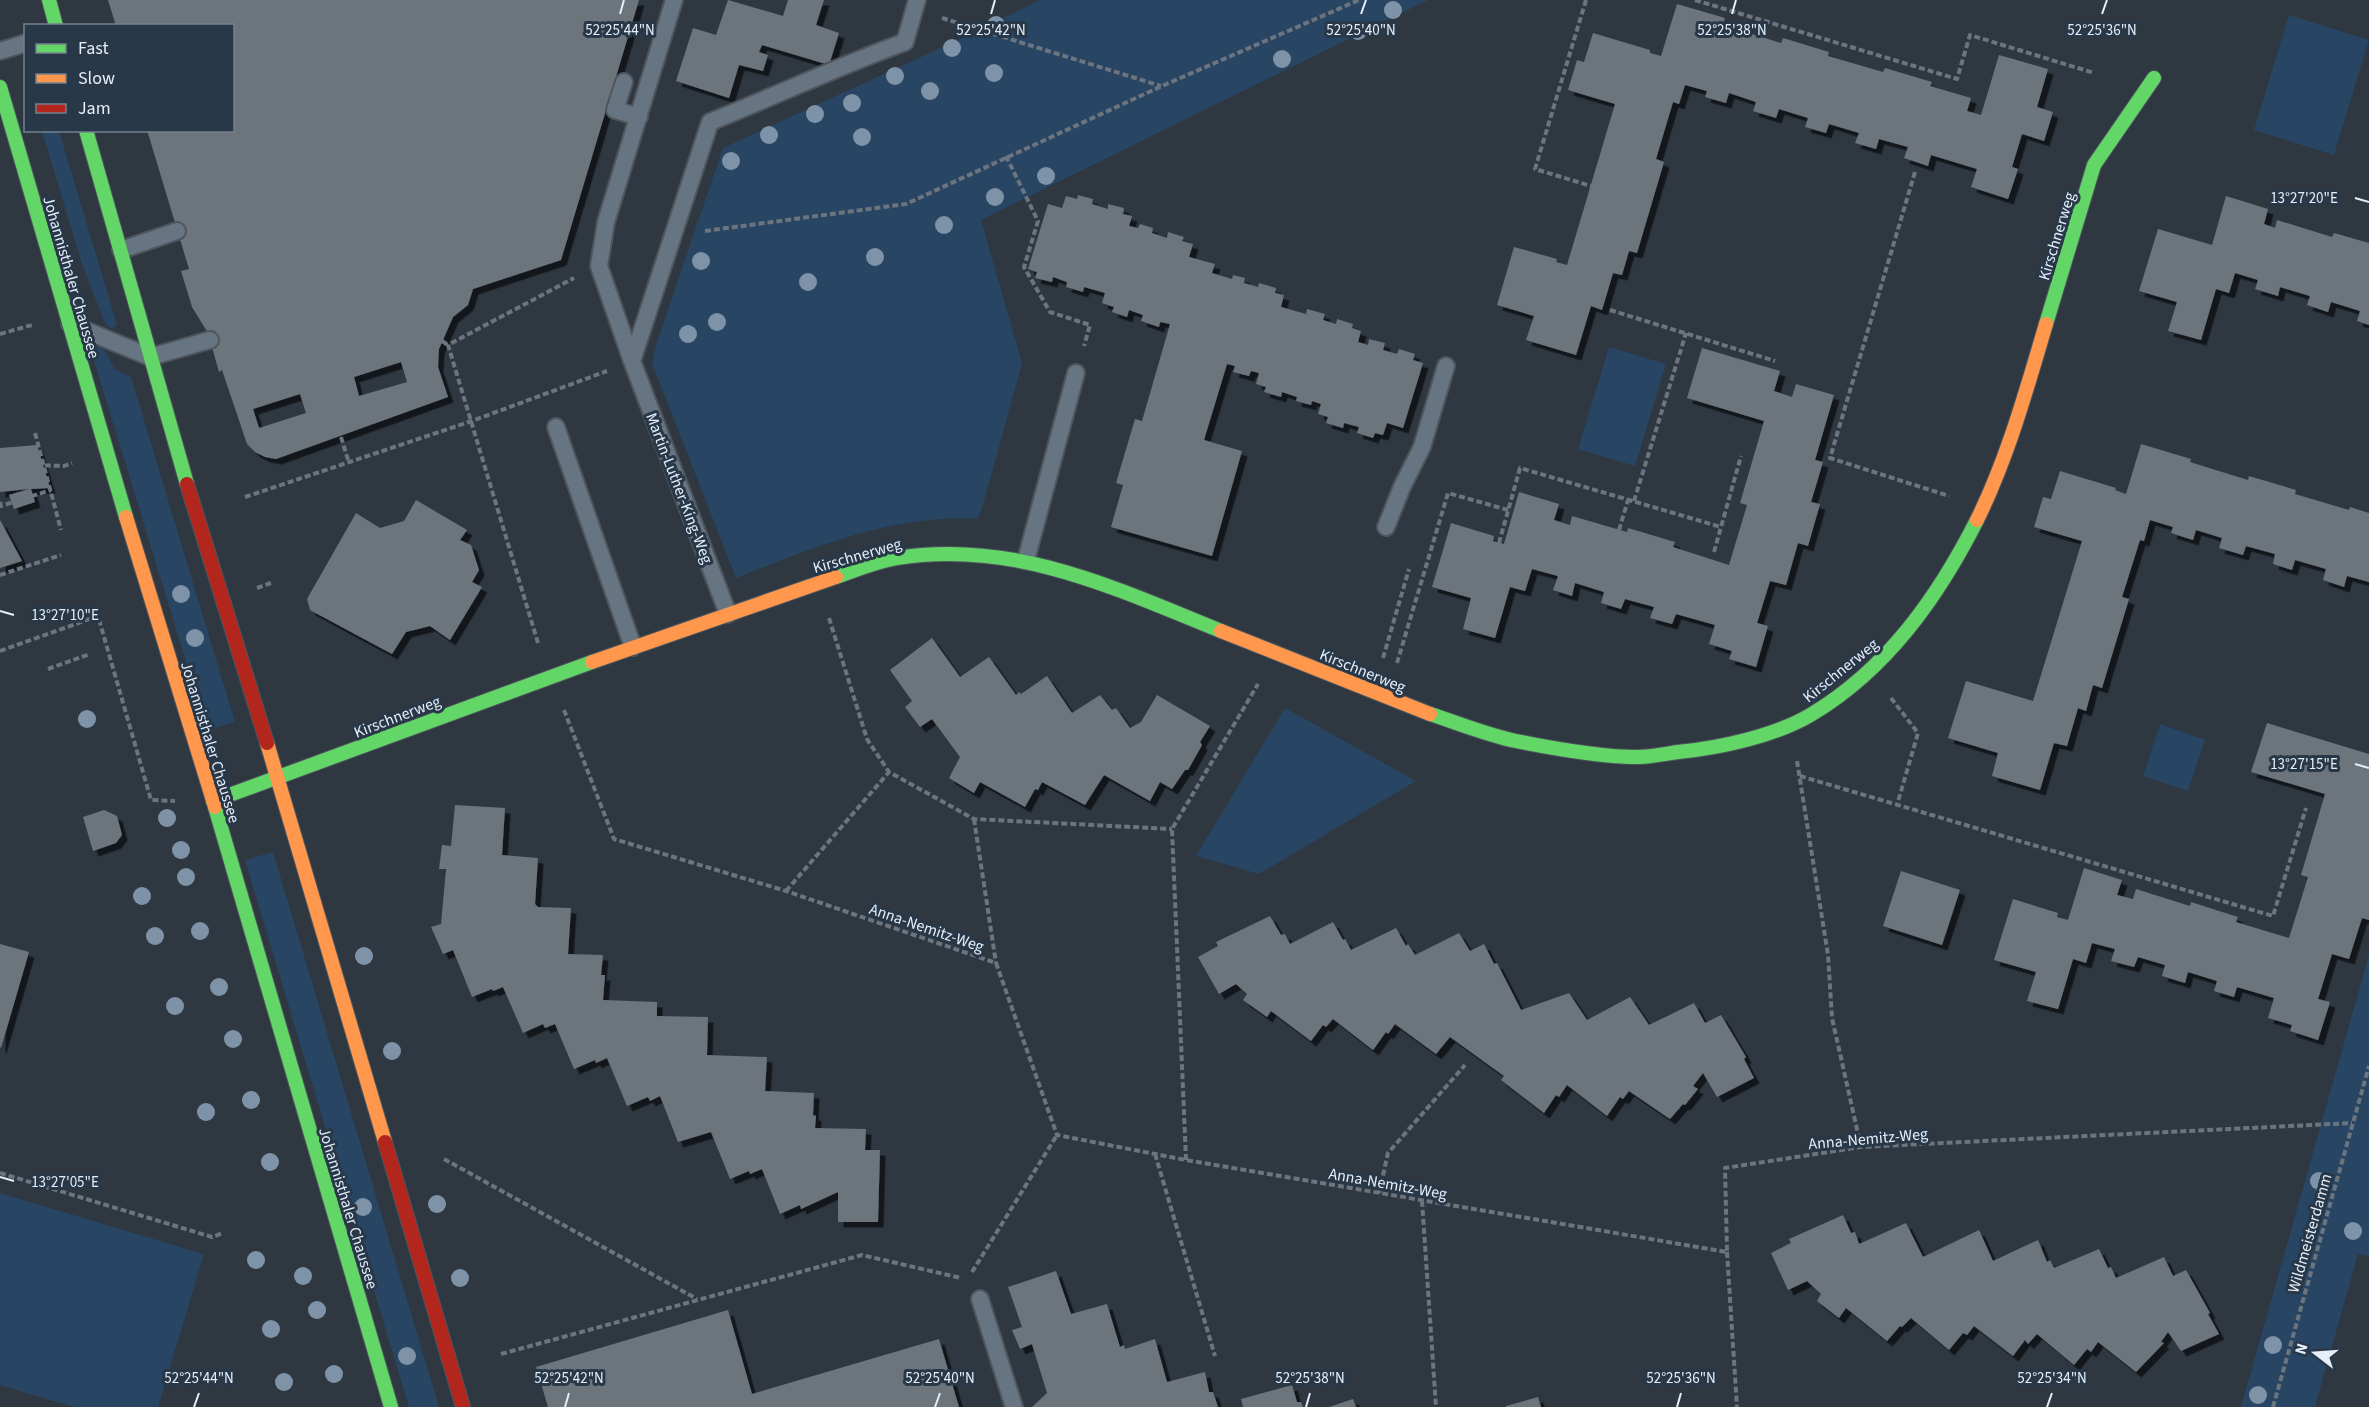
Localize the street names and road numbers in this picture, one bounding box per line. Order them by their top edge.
street label: Kirschnerweg [2033,189,2081,283]
street label: Johannisthaler Chaussee [37,194,105,361]
street label: Martin-Luther-King-Weg [640,410,718,567]
street label: Kirschnerweg [810,533,904,579]
street label: Kirschnerweg [1798,634,1883,708]
street label: Kirschnerweg [1316,644,1409,698]
street label: Johannisthaler Chaussee [175,659,245,826]
street label: Kirschnerweg [351,690,444,744]
street label: Anna-Nemitz-Weg [866,898,987,958]
street label: Anna-Nemitz-Weg [1807,1123,1929,1155]
street label: Johannisthaler Chaussee [313,1125,383,1292]
street label: Anna-Nemitz-Weg [1327,1163,1449,1205]
street label: Wildmeisterdamm [2282,1171,2337,1295]

